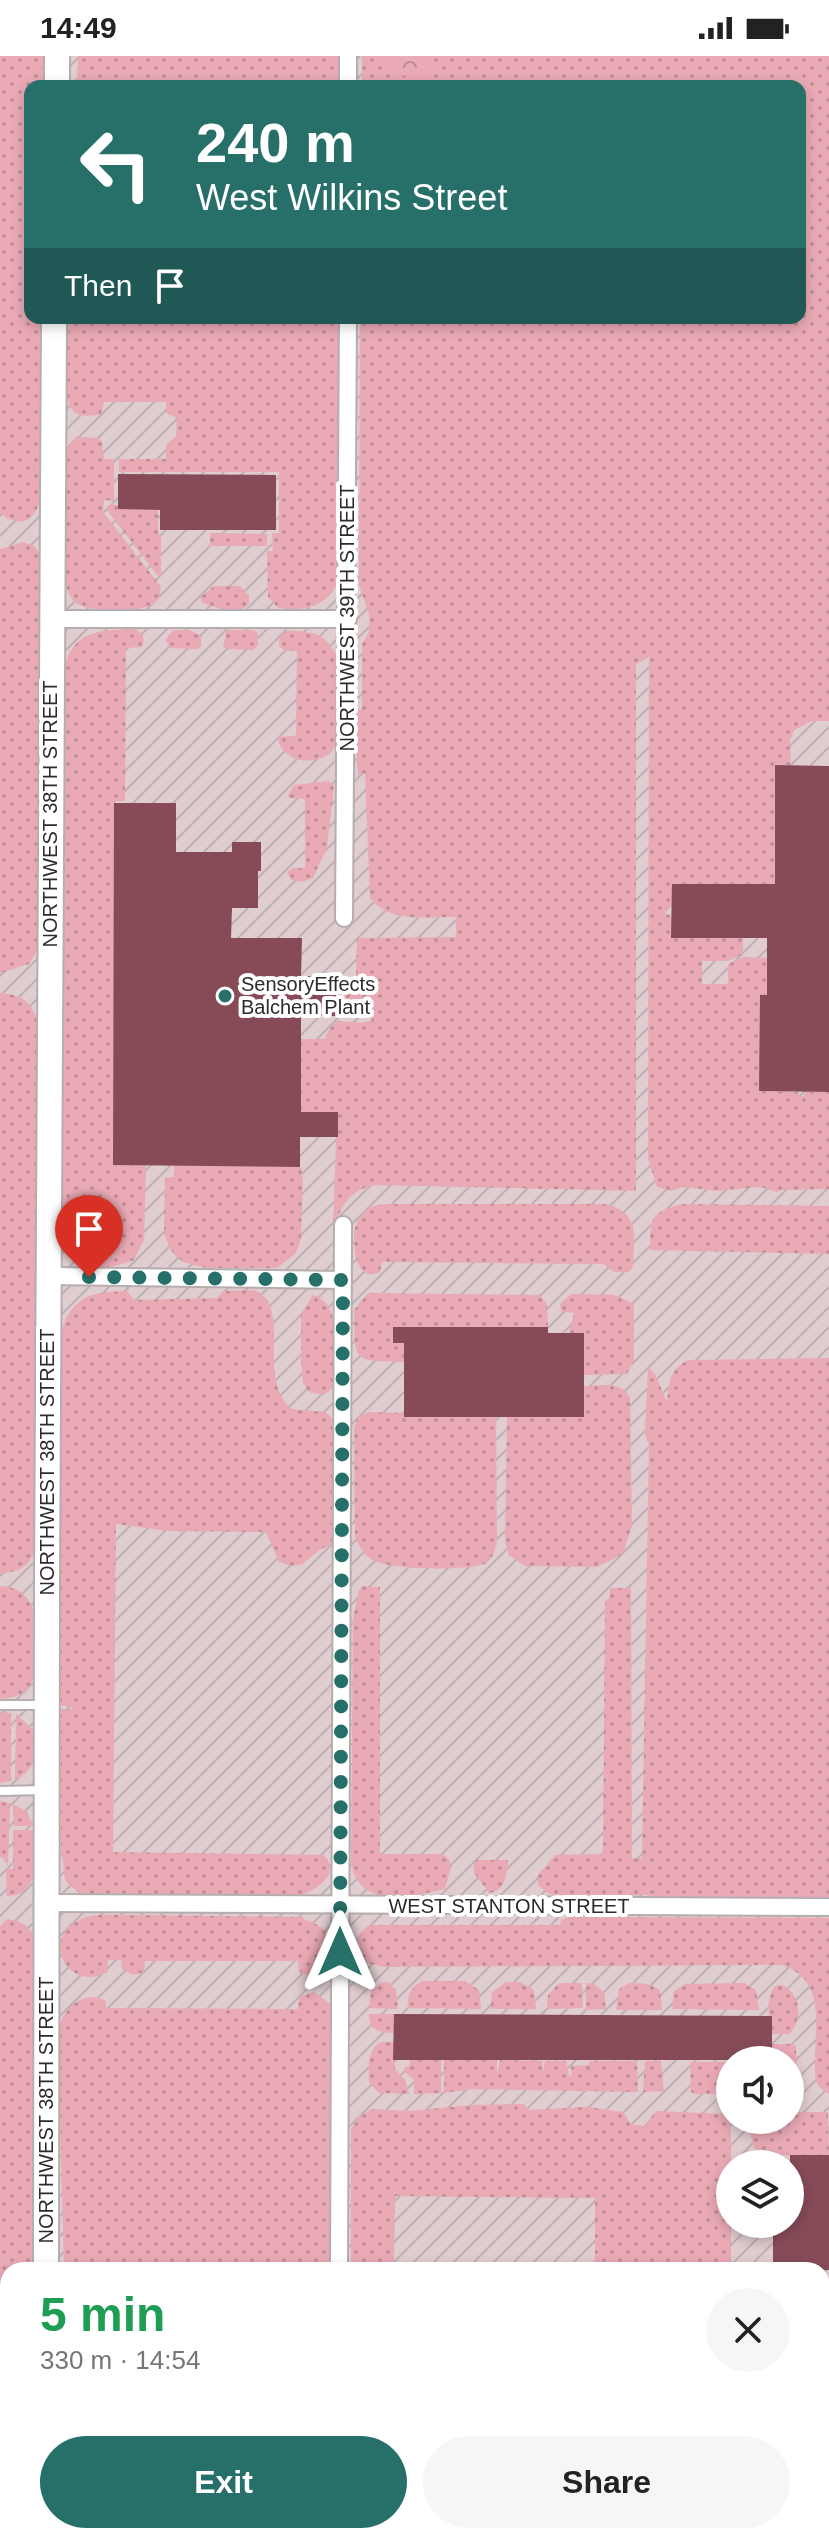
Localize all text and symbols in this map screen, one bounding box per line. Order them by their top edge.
text: 14:49 [40,11,117,44]
text: 240 m [196,111,355,174]
icon: left [64,112,168,216]
text: West Wilkins Street [196,177,507,218]
icon: arrive [148,264,192,308]
text: Then [64,269,132,302]
street label: NORTHWEST 39TH STREET [336,484,358,752]
street label: NORTHWEST 38TH STREET [39,680,61,948]
place label: SensoryEffects Balchem Plant [241,973,375,1018]
marker: SensoryEffects Balchem Plant [216,987,234,1005]
pin [55,1195,123,1277]
icon: arrive [67,1207,111,1251]
street label: NORTHWEST 38TH STREET [36,1328,58,1596]
street label: WEST STANTON STREET [388,1895,630,1917]
position arrow [298,1910,382,1994]
street label: NORTHWEST 38TH STREET [35,1976,57,2244]
map controls [716,2046,804,2238]
button: sound [716,2046,804,2134]
button: layers [716,2150,804,2238]
text: 5 min [40,2288,165,2341]
button: close [706,2288,790,2372]
text: 330 m · 14:54 [40,2345,200,2375]
button: Exit [40,2436,407,2528]
button: Share [423,2436,790,2528]

